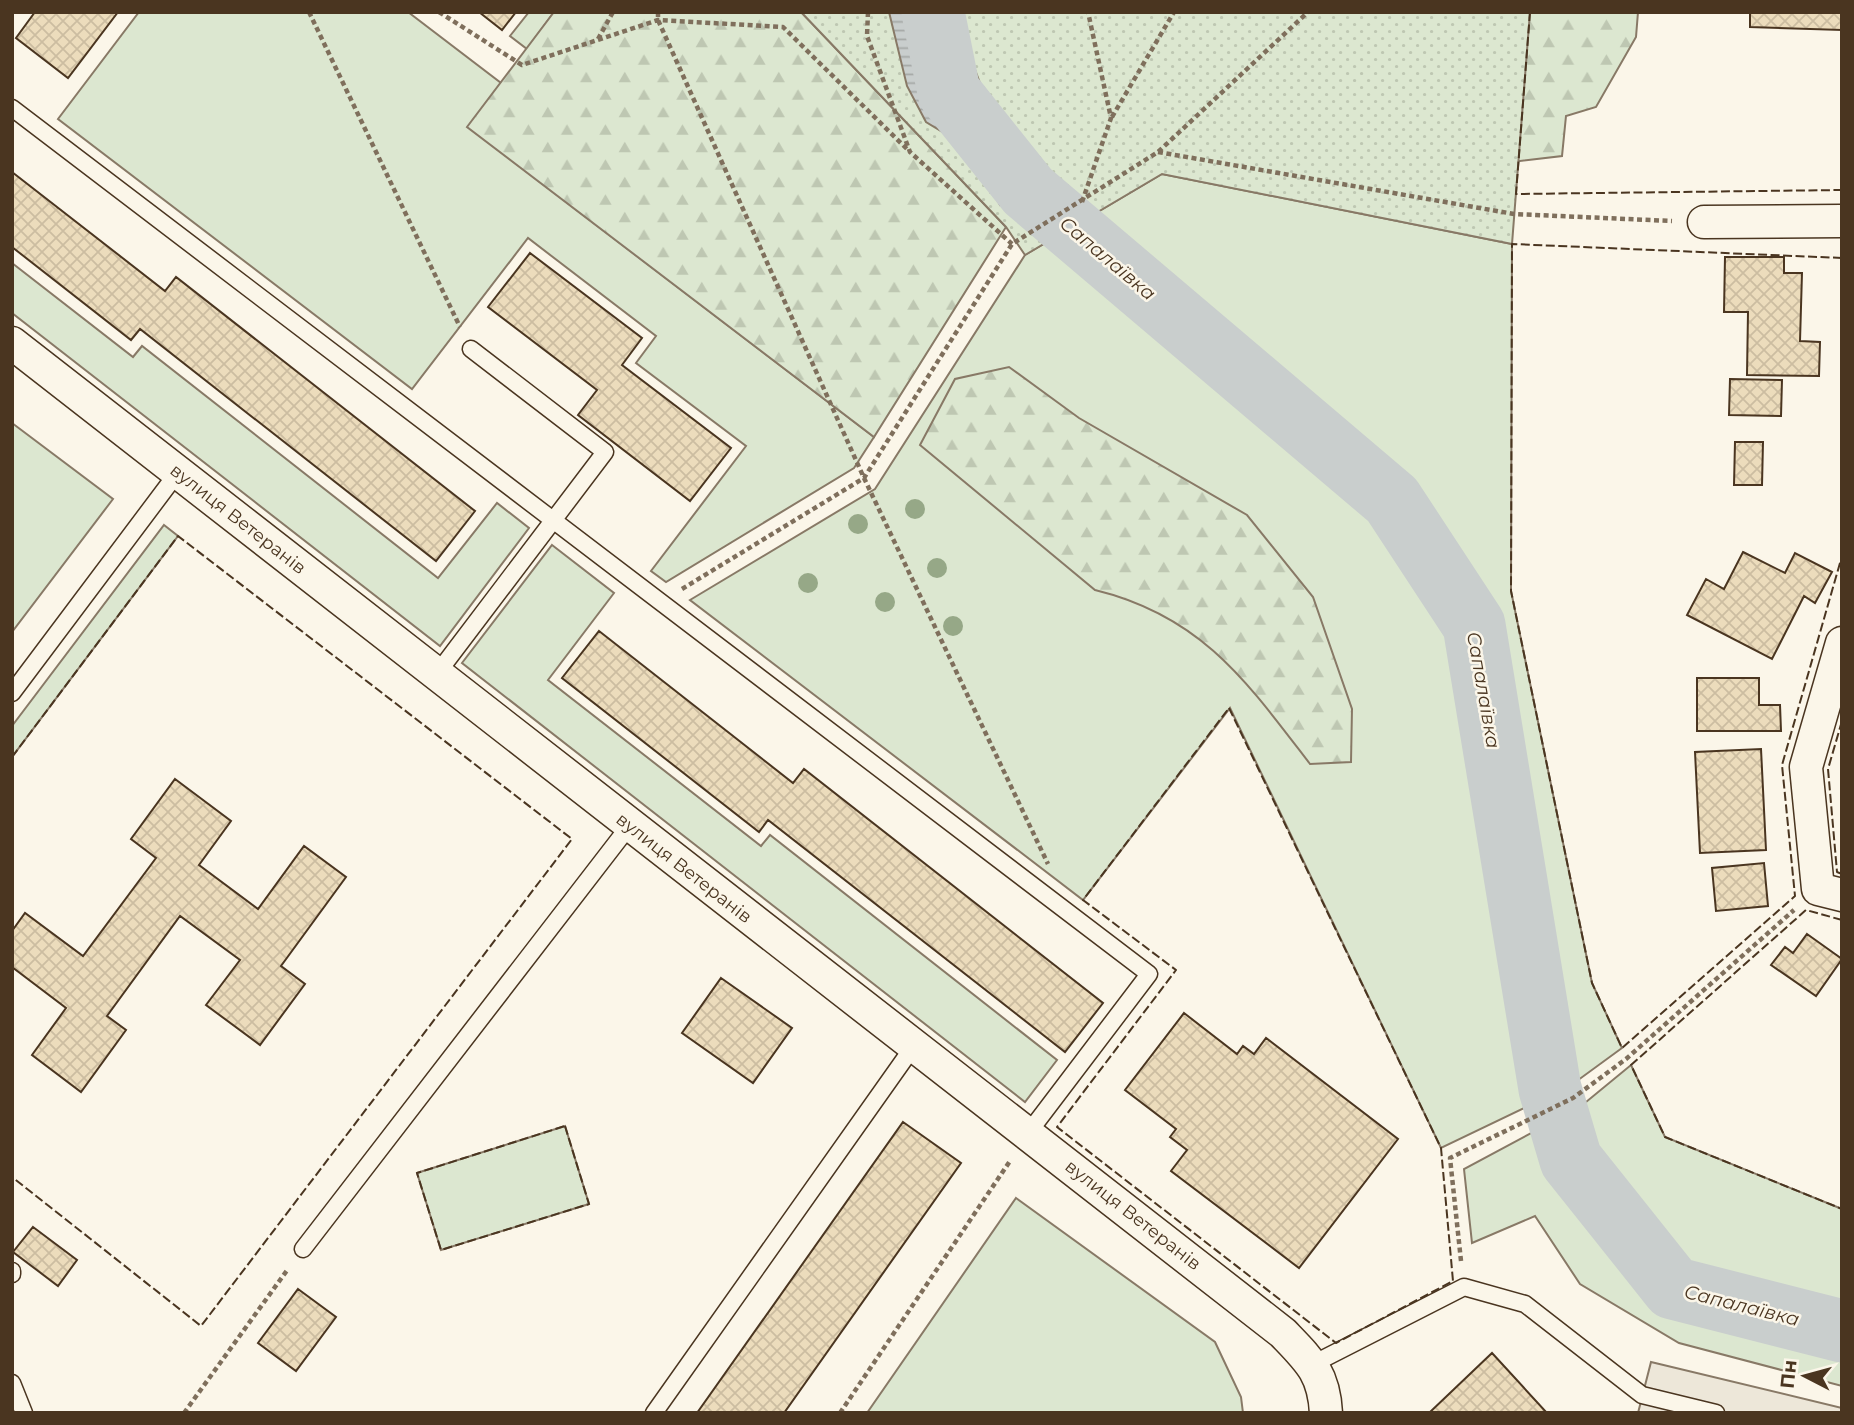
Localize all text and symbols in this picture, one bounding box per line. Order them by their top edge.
water label: Сапалаївка [1055,212,1160,305]
street label: вулиця Ветеранів [166,459,310,579]
water label: Сапалаївка [1462,630,1505,750]
street label: вулиця Ветеранів [612,808,756,928]
street label: вулиця Ветеранів [1061,1155,1205,1275]
water label: Сапалаївка [1682,1280,1802,1331]
north arrow [1770,1341,1840,1411]
text: Пн [1776,1359,1802,1390]

